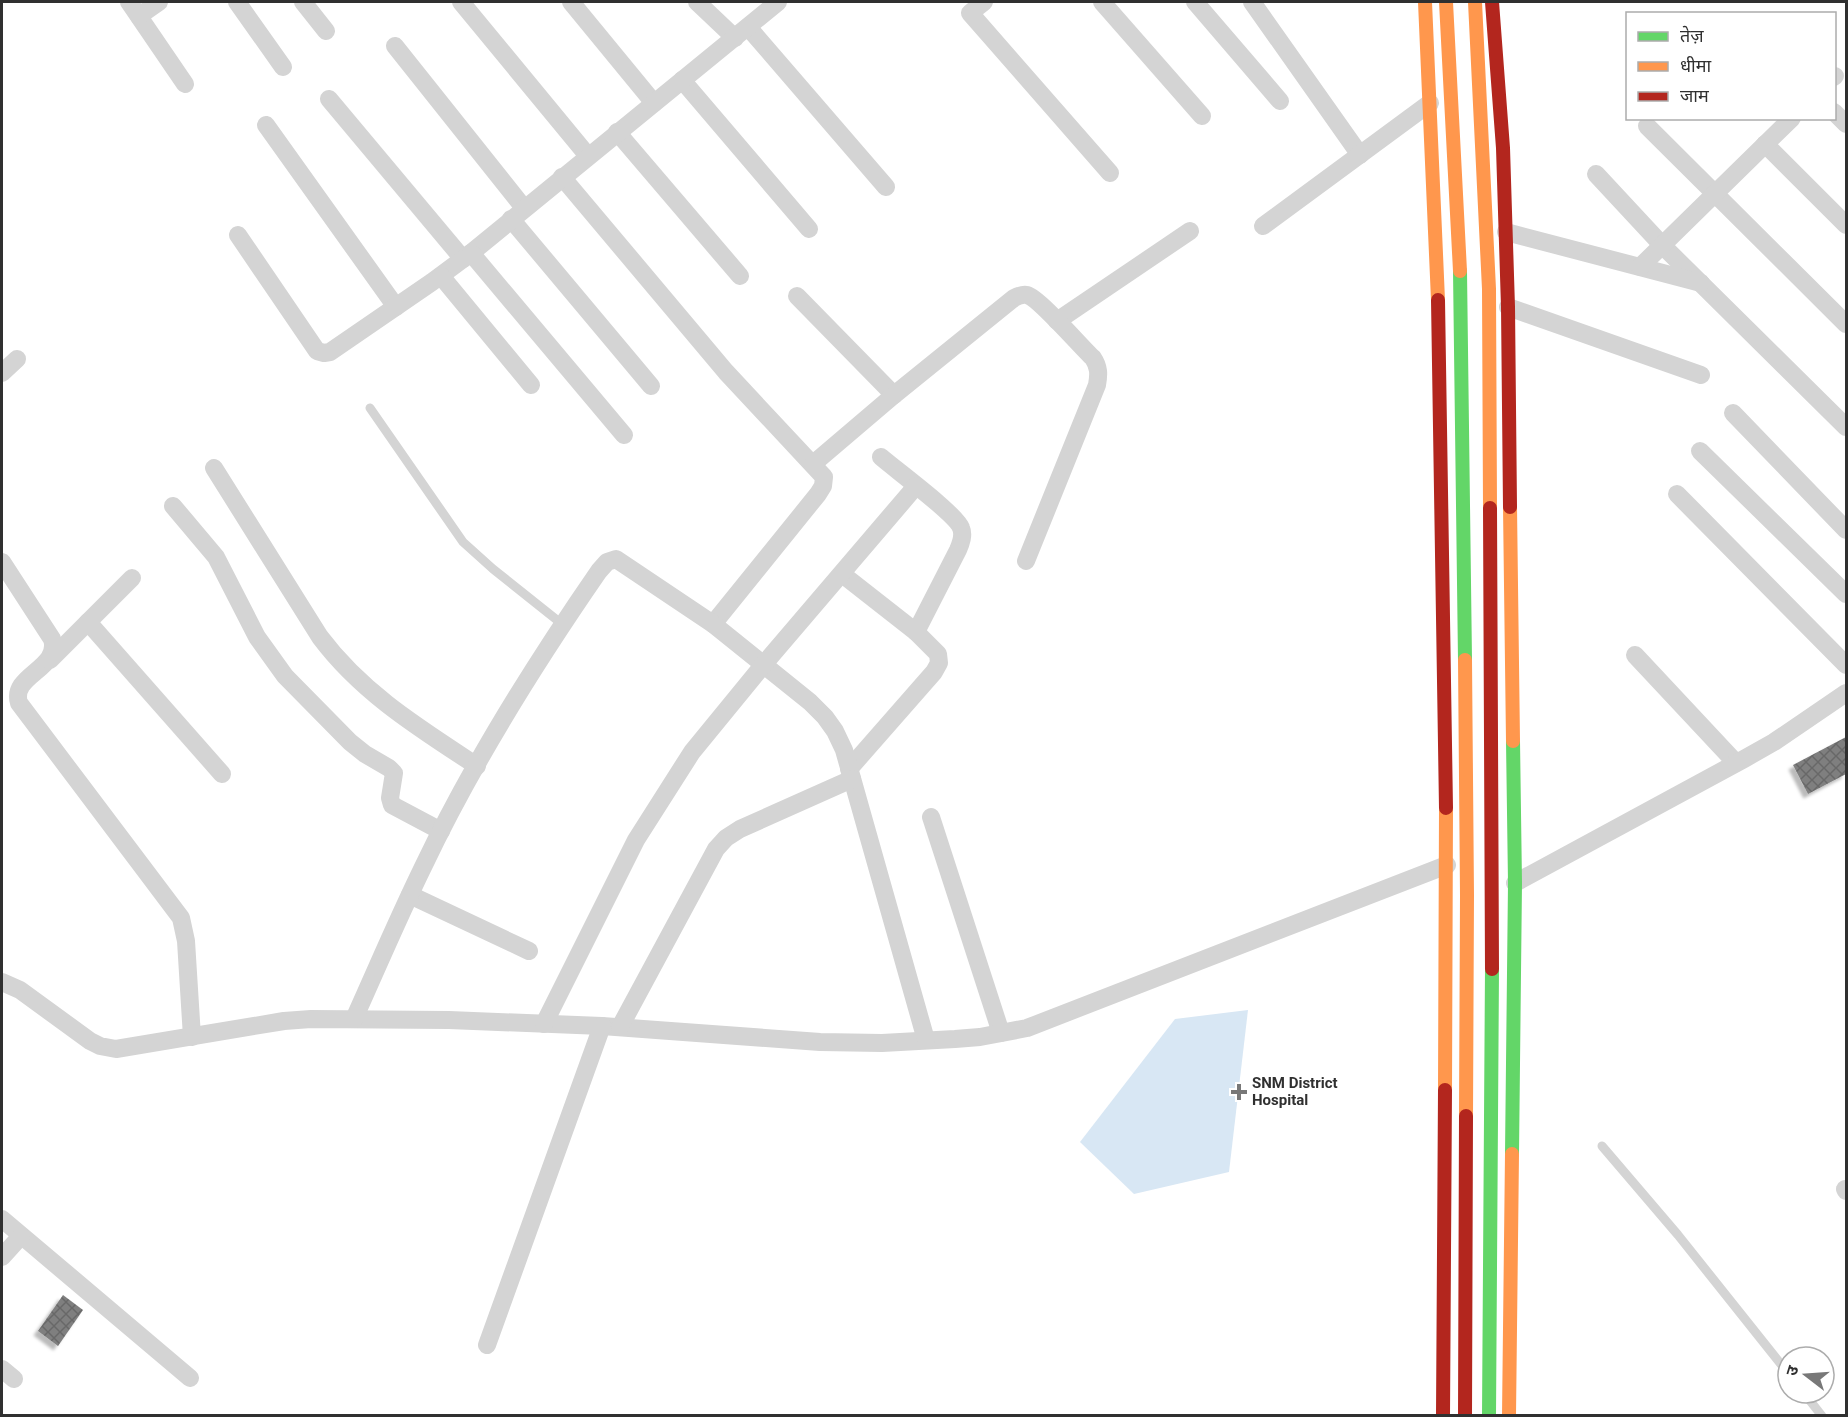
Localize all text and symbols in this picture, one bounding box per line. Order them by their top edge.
legend [1626,12,1836,120]
text: तेज़ [1680,25,1704,46]
text: धीमा [1680,55,1711,76]
text: जाम [1680,85,1710,106]
place label: SNM District Hospital [1252,1074,1338,1109]
marker: SNM District Hospital [1230,1083,1248,1101]
north arrow [1776,1345,1836,1405]
text: उ [1782,1363,1803,1378]

